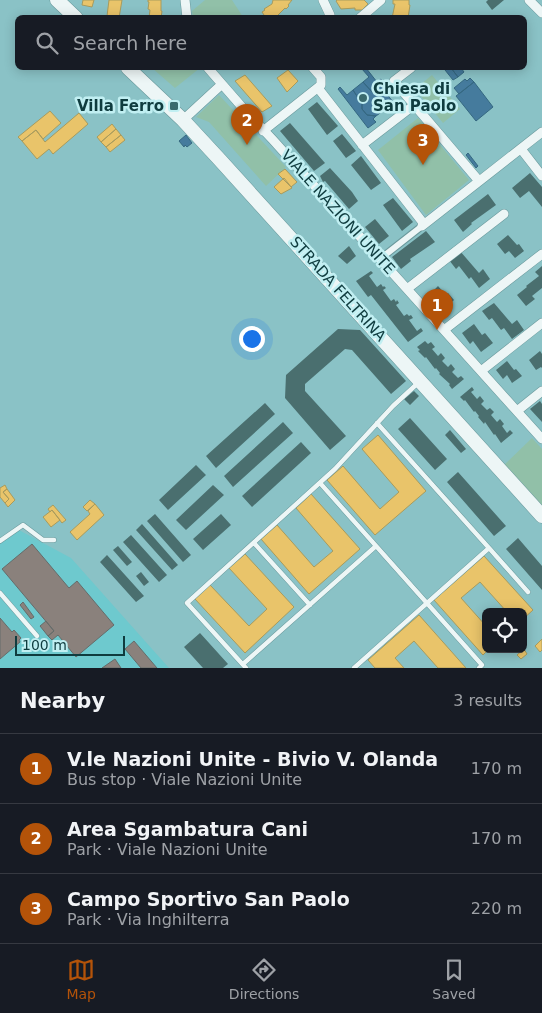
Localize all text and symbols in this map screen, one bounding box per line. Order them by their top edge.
search box [15,15,527,70]
icon: search [33,29,61,57]
text: Search here [73,32,187,54]
place label: Chiesa di San Paolo [373,80,456,115]
marker: Chiesa di San Paolo [357,92,369,104]
place label: Villa Ferro [77,97,164,115]
marker: Villa Ferro [168,100,180,112]
pin: 2 [231,104,263,145]
pin: 3 [407,124,439,165]
street label: VIALE NAZIONI UNITE [277,146,399,278]
street label: STRADA FELTRINA [286,233,390,346]
pin: 1 [421,289,453,330]
your location [239,326,265,352]
map controls [482,608,527,653]
button: locate [482,608,527,653]
scale bar [15,633,125,656]
text: 100 m [22,637,67,653]
text: Nearby [20,689,105,713]
text: 3 results [453,691,522,710]
text: V.le Nazioni Unite - Bivio V. Olanda [67,748,438,770]
text: 1 [30,759,42,778]
text: 170 m [471,759,522,778]
text: Bus stop · Viale Nazioni Unite [67,770,302,789]
text: Area Sgambatura Cani [67,818,308,840]
text: 2 [30,829,42,848]
text: 170 m [471,829,522,848]
text: Park · Viale Nazioni Unite [67,840,268,859]
text: Campo Sportivo San Paolo [67,888,350,910]
text: 3 [30,899,42,918]
text: 220 m [471,899,522,918]
text: Park · Via Inghilterra [67,910,230,929]
tab: Map [66,956,96,1002]
tab: Directions [229,956,299,1002]
tab: Saved [432,956,476,1002]

